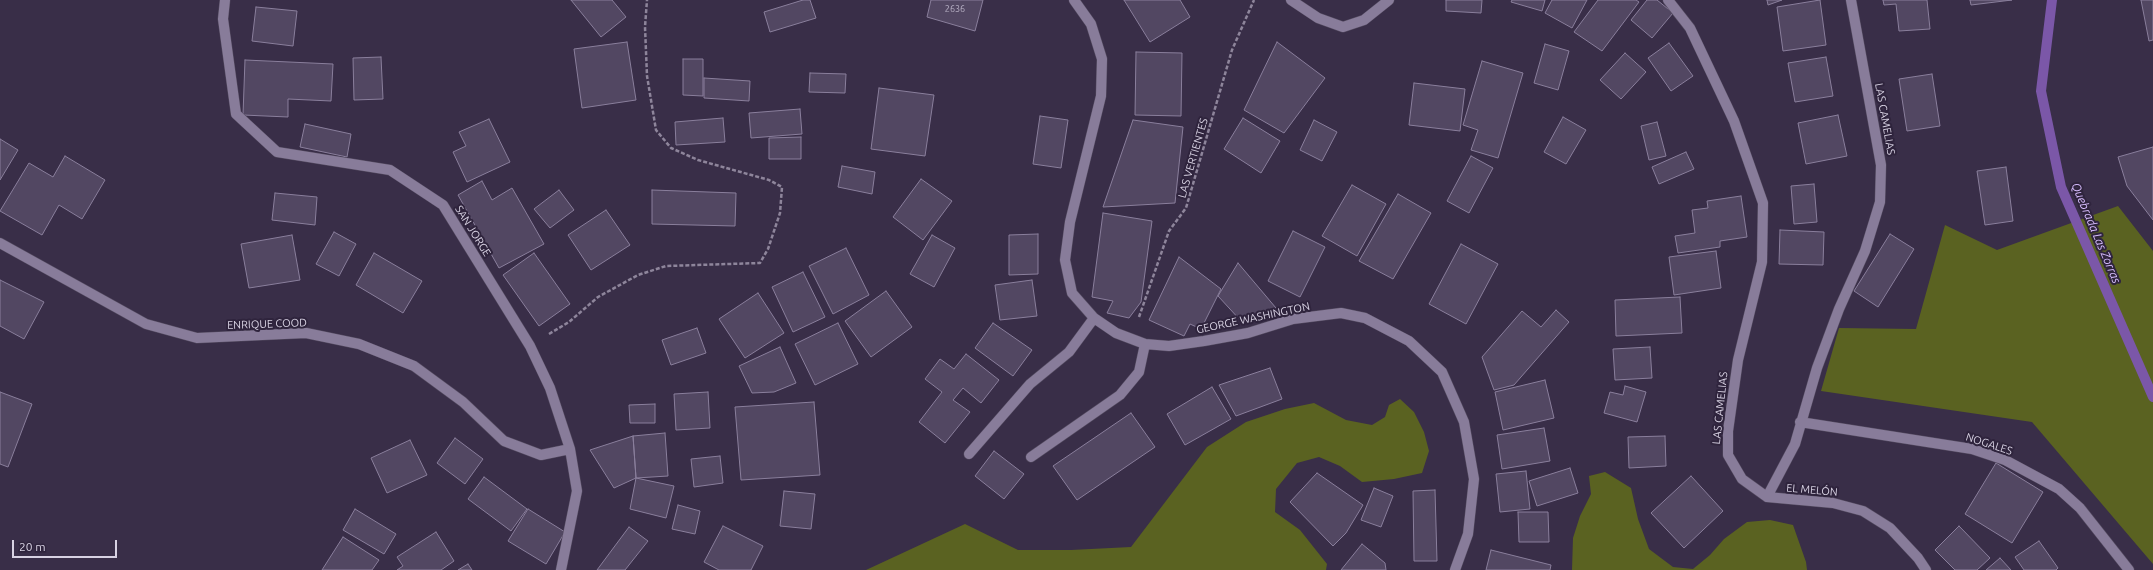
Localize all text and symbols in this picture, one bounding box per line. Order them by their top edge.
house number: 2636 [945,4,965,14]
street label: LAS CAMELIAS [1872,82,1898,156]
street label: LAS VERTIENTES [1175,117,1211,199]
water label: Quebrada Las Zorras [2068,180,2124,286]
street label: SAN JORGE [452,203,494,259]
street label: GEORGE WASHINGTON [1195,300,1311,336]
street label: ENRIQUE COOD [227,316,307,332]
street label: LAS CAMELIAS [1710,371,1730,445]
street label: NOGALES [1964,430,2014,458]
street label: EL MELÓN [1786,481,1838,499]
scale bar [14,532,119,558]
text: 20 m [19,540,46,553]

